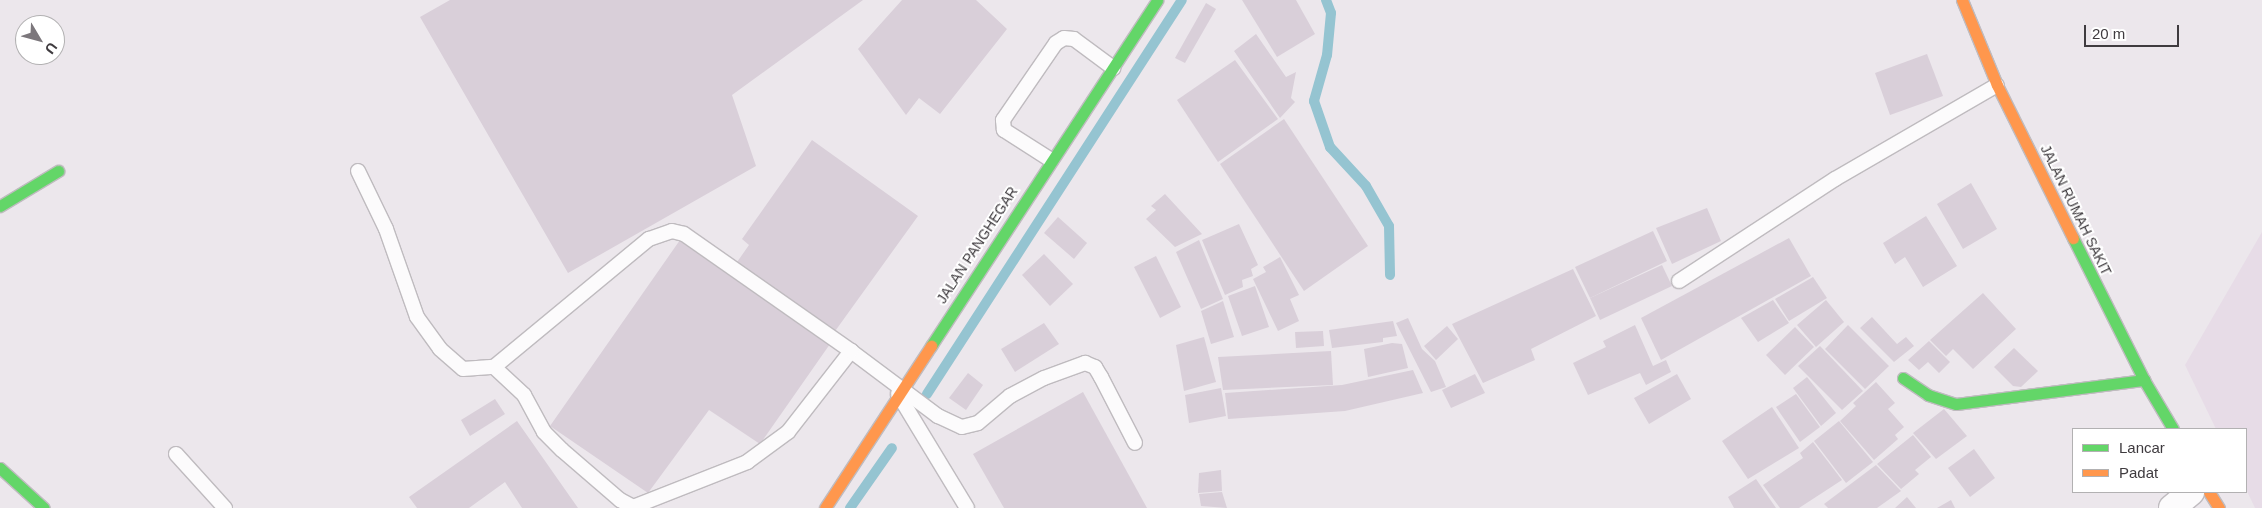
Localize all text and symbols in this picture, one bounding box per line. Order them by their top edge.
north arrow [15,15,65,65]
scale bar [2087,15,2182,47]
text: 20 m [2092,25,2125,42]
text: U [42,40,61,57]
street label: JALAN RUMAH SAKIT [2037,142,2115,278]
street label: JALAN PANGHEGAR [933,183,1021,307]
legend [2072,428,2247,493]
text: Lancar [2119,439,2165,456]
text: Padat [2119,464,2158,481]

